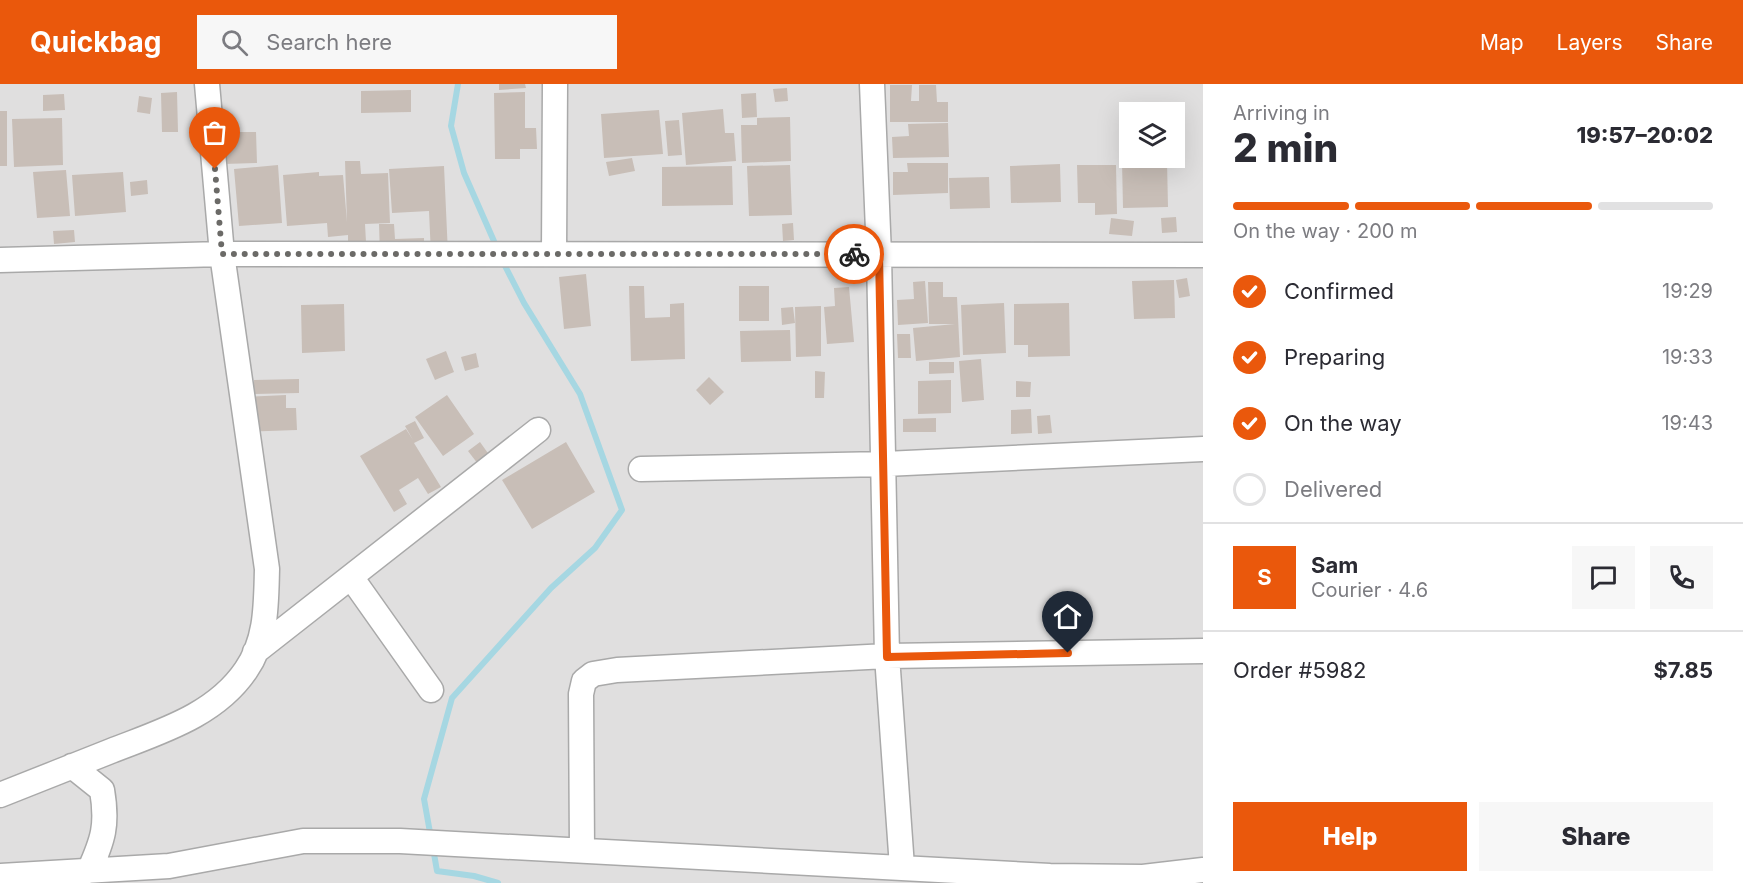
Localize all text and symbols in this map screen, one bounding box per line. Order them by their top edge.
search box [197,15,617,69]
text: Quickbag [30,25,161,59]
icon: search [218,26,251,59]
text: Search here [266,29,392,55]
text: Map [1480,30,1524,55]
text: Layers [1557,30,1623,55]
text: Share [1656,30,1713,55]
text: Arriving in [1233,101,1330,125]
map controls [1119,102,1185,168]
button: layers [1119,102,1185,168]
pin [189,107,240,169]
icon: bag [198,116,231,149]
text: 19:57–20:02 [1576,122,1713,148]
text: 2 min [1233,124,1338,171]
text: On the way · 200 m [1233,219,1418,243]
courier [824,224,884,284]
icon: bike [838,238,871,271]
icon: check [1233,275,1266,308]
text: Confirmed [1284,278,1394,304]
text: 19:29 [1662,279,1713,303]
icon: check [1233,341,1266,374]
text: Preparing [1284,344,1385,370]
text: 19:33 [1662,345,1713,369]
icon: check [1233,407,1266,440]
text: On the way [1284,410,1402,436]
text: 19:43 [1661,411,1713,435]
text: Delivered [1284,476,1382,502]
button: chat [1572,546,1635,609]
button: phone [1650,546,1713,609]
text: Sam [1311,552,1358,578]
text: S [1257,564,1272,590]
text: Courier · 4.6 [1311,578,1428,602]
pin [1042,591,1093,653]
icon: home [1051,600,1084,633]
text: Order #5982 [1233,657,1366,683]
text: $7.85 [1653,657,1713,683]
button: Help [1233,802,1467,871]
button: Share [1479,802,1713,871]

